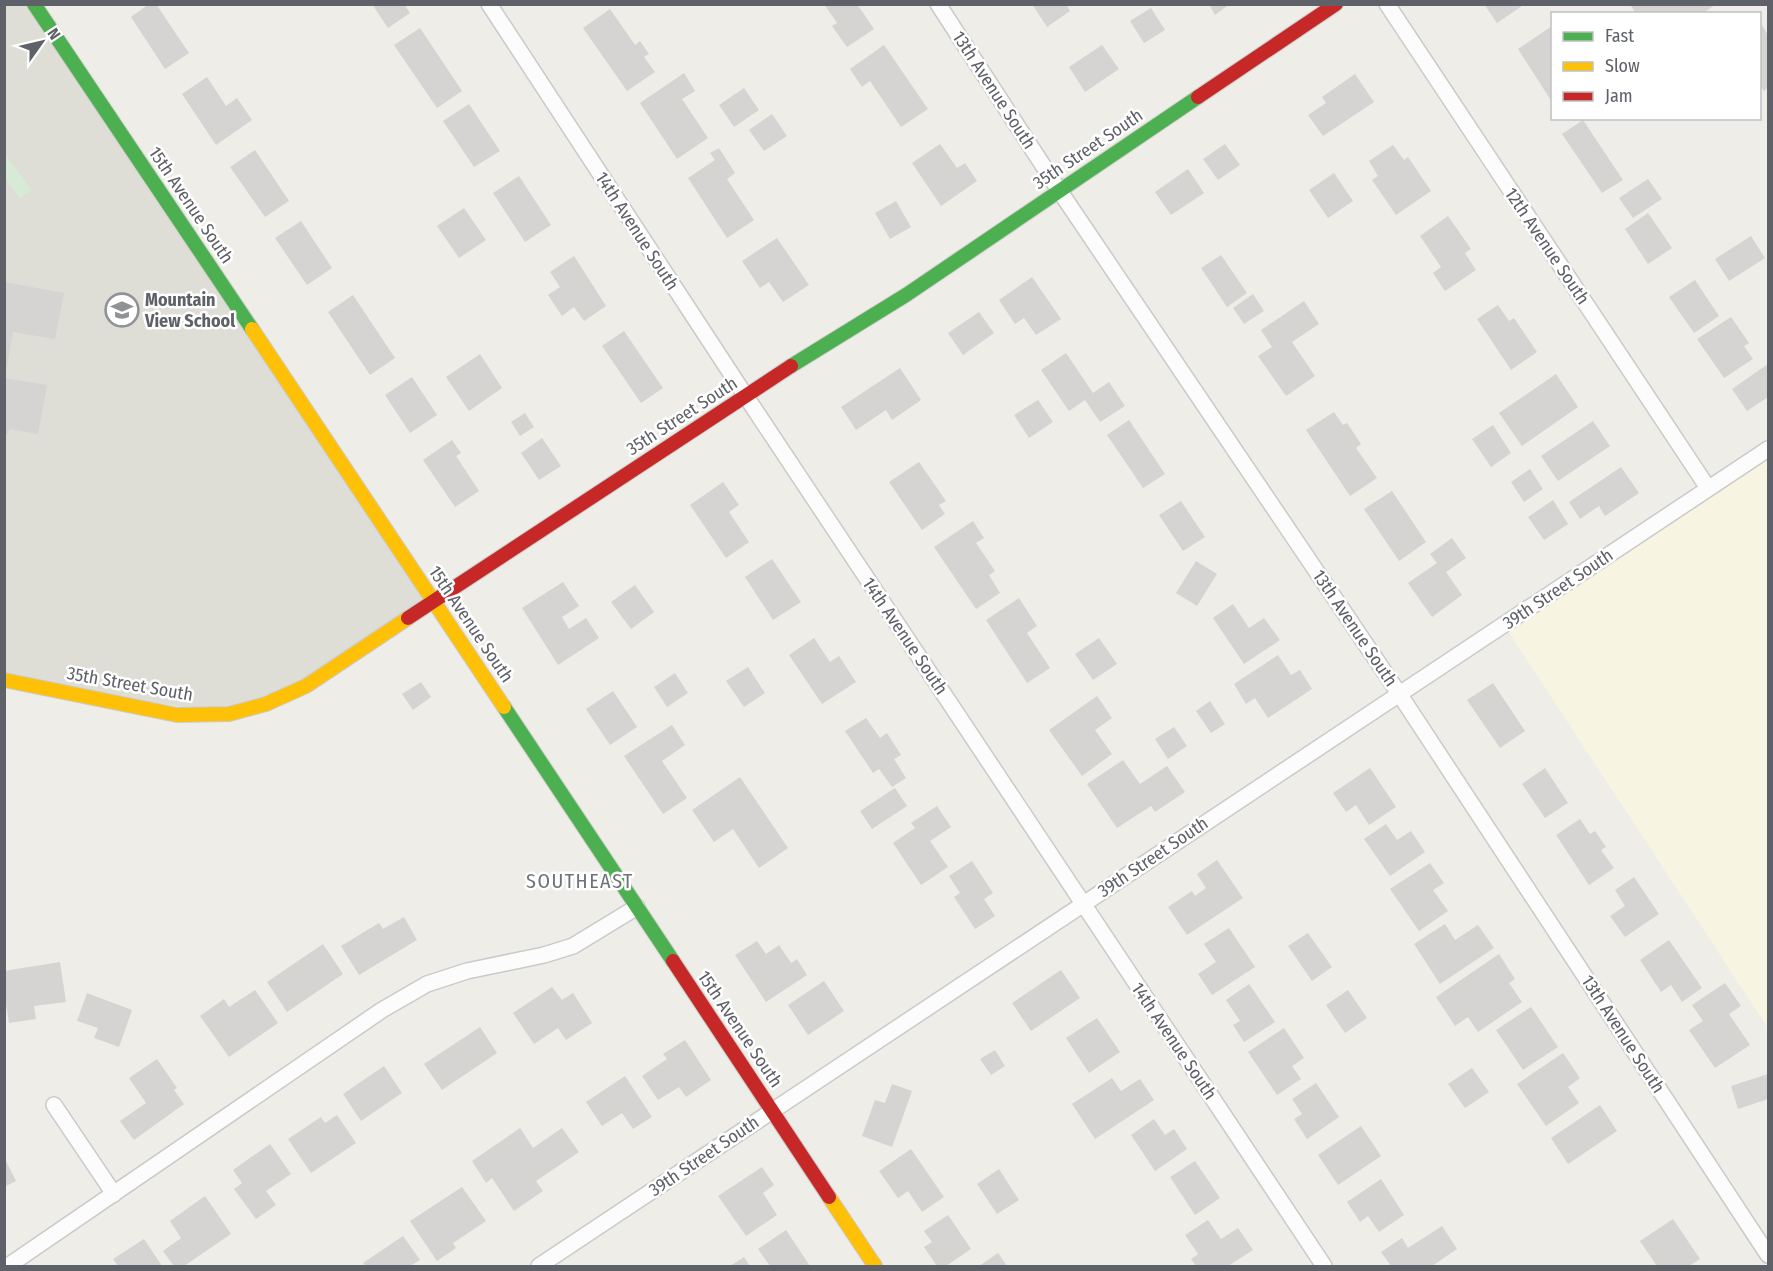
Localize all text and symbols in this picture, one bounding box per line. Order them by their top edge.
north arrow [12,12,72,72]
legend [1551,12,1761,120]
text: N [43,25,65,43]
text: Fast [1605,25,1634,47]
street label: 13th Avenue South [948,27,1040,153]
text: Slow [1605,55,1640,77]
text: Jam [1605,85,1633,107]
street label: 35th Street South [1029,104,1147,194]
street label: 15th Avenue South [144,142,238,268]
street label: 14th Avenue South [591,168,683,294]
street label: 12th Avenue South [1500,183,1594,309]
place label: Mountain View School [144,289,235,332]
school or university icon: Mountain View School [104,292,140,328]
street label: 35th Street South [623,372,741,460]
street label: 39th Street South [1499,544,1617,634]
street label: 15th Avenue South [424,561,518,687]
street label: 13th Avenue South [1308,565,1402,691]
street label: 14th Avenue South [858,573,952,699]
street label: 35th Street South [65,662,195,706]
street label: 39th Street South [1094,812,1212,902]
district label: SOUTHEAST [526,869,634,893]
street label: 15th Avenue South [693,966,787,1092]
street label: 13th Avenue South [1577,971,1669,1097]
street label: 14th Avenue South [1127,978,1221,1104]
street label: 39th Street South [645,1111,763,1201]

